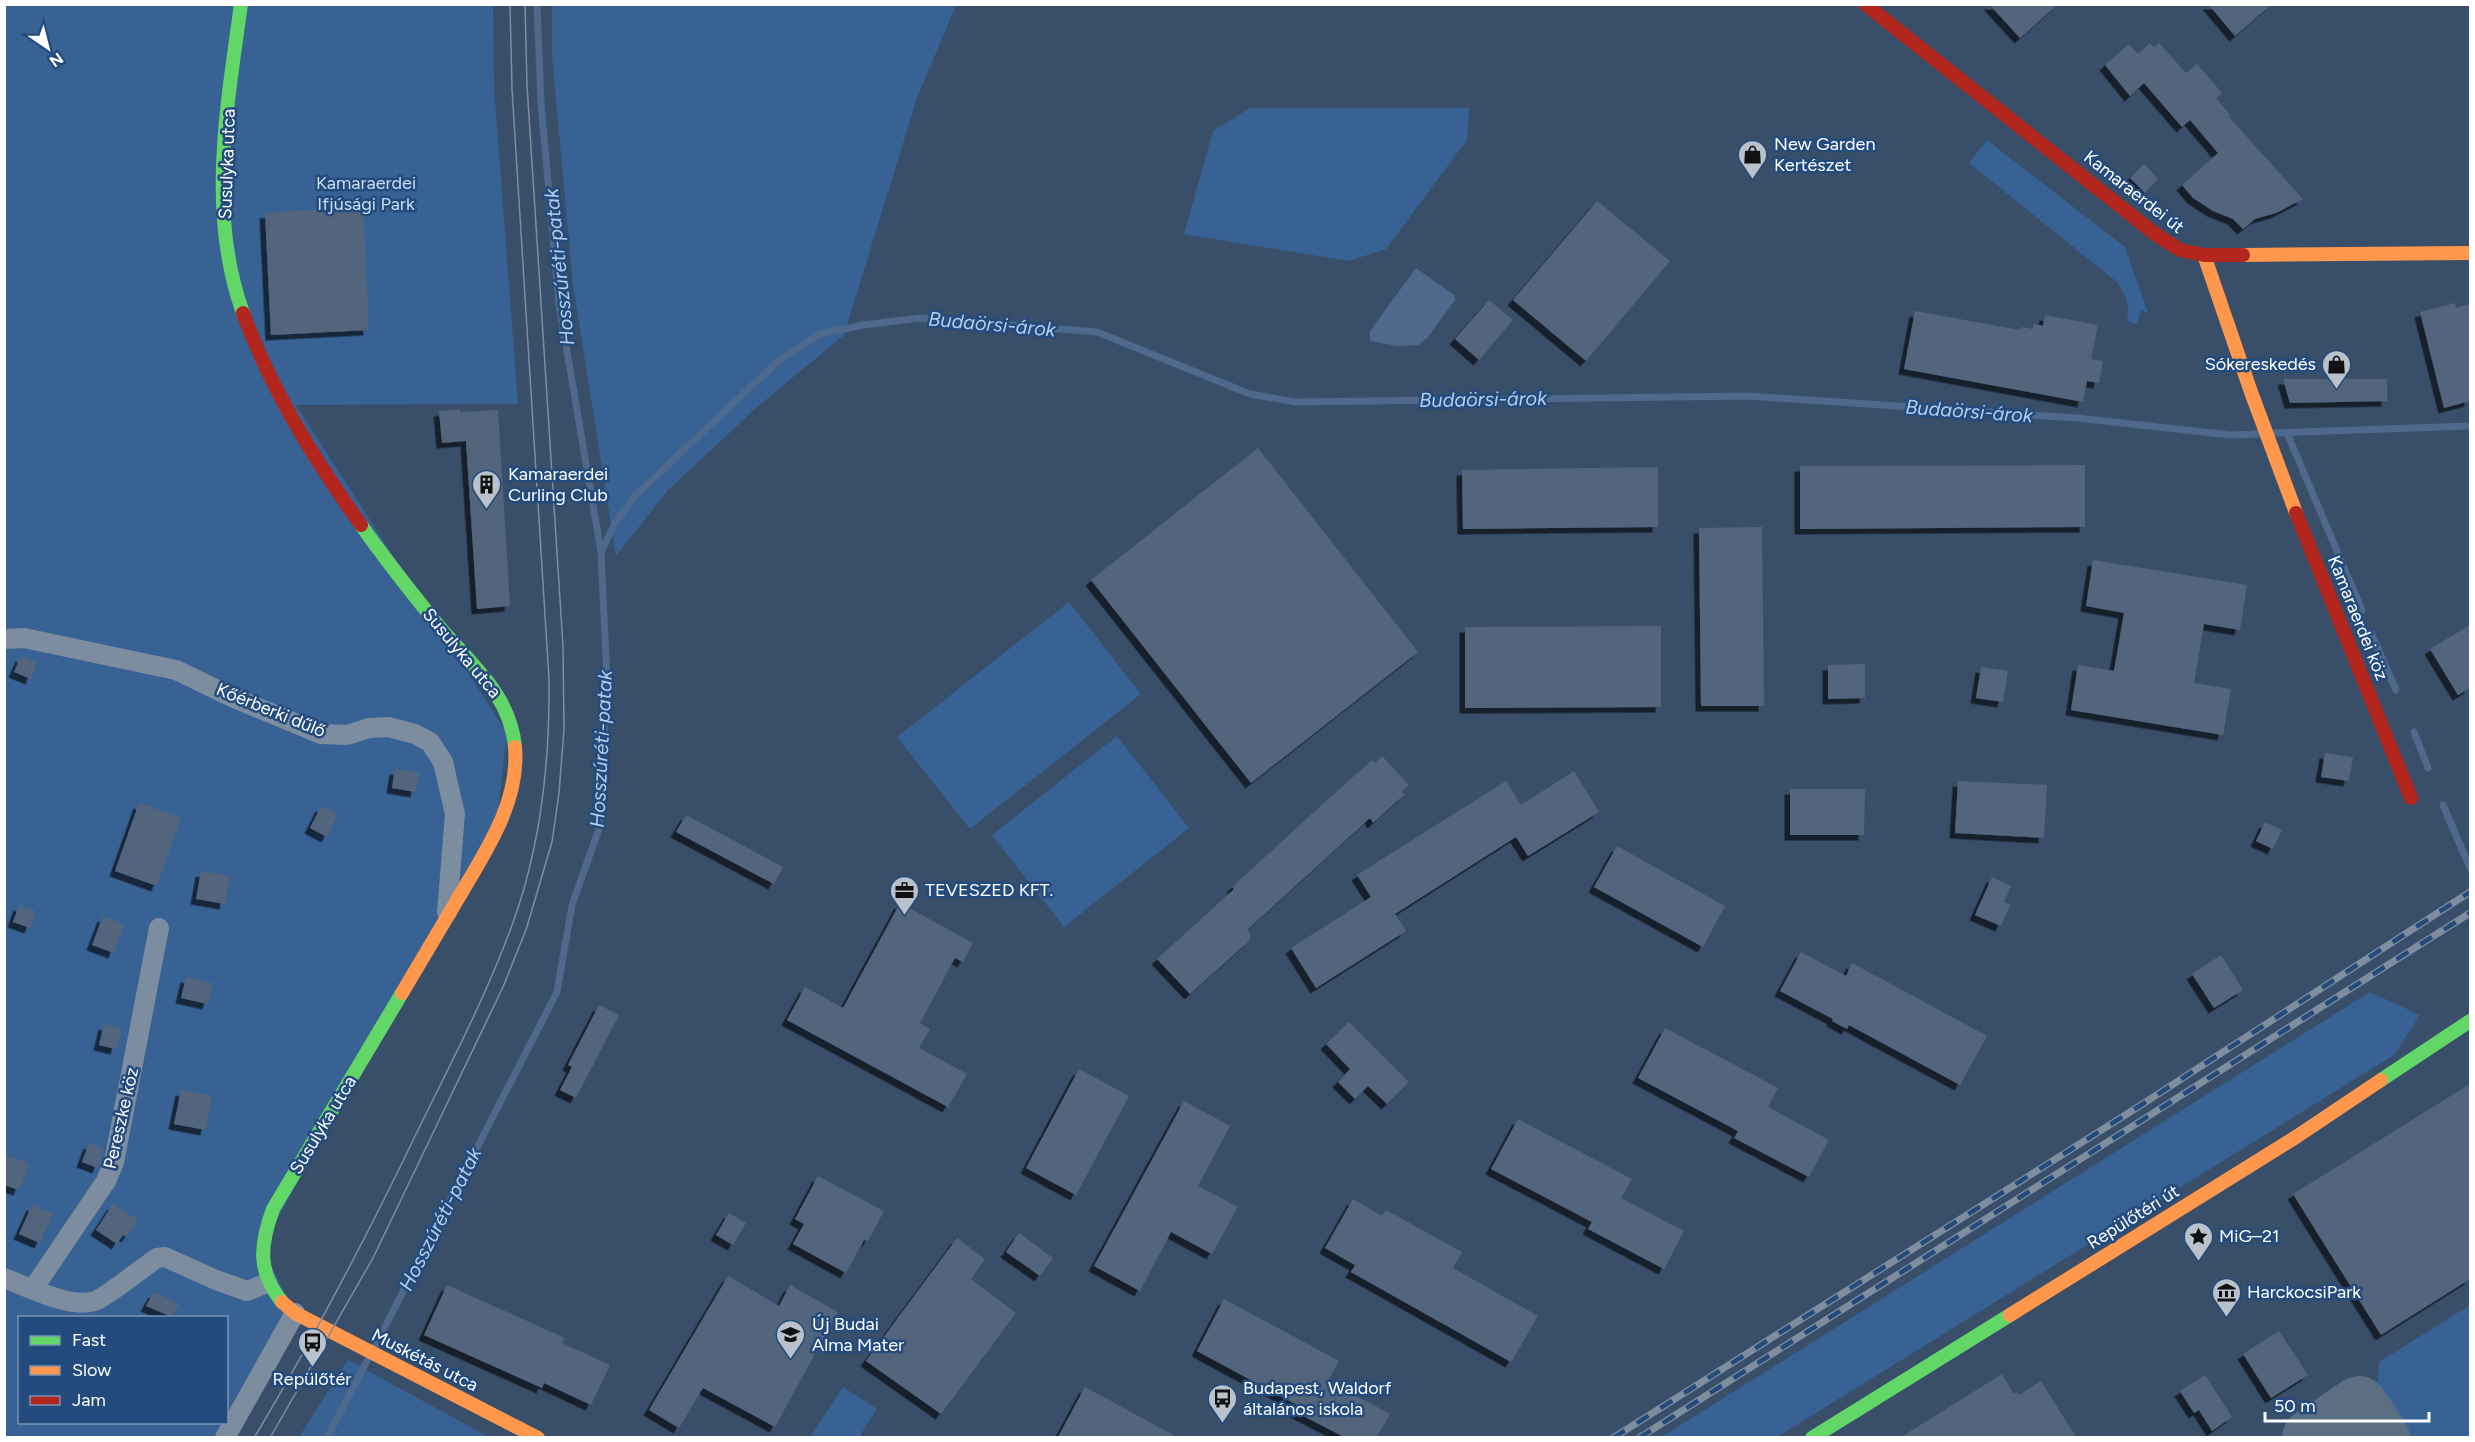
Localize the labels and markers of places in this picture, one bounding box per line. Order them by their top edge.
place label: New Garden Kertészet [1774,133,1875,176]
shop icon: New Garden Kertészet [1737,138,1769,180]
shop icon: Sókereskedés [2321,348,2353,390]
place label: Sókereskedés [2205,353,2316,375]
place label: Kamaraerdei Curling Club [508,463,608,506]
building icon: Kamaraerdei Curling Club [471,468,503,510]
office icon: TEVESZED KFT. [888,874,920,916]
place label: TEVESZED KFT. [925,879,1053,901]
place icon: MiG–21 [2182,1220,2214,1262]
place label: MiG–21 [2219,1225,2279,1247]
museum icon: HarckocsiPark [2210,1276,2242,1318]
place label: HarckocsiPark [2247,1281,2361,1303]
place label: Új Budai Alma Mater [812,1313,904,1356]
school or university icon: Új Budai Alma Mater [775,1318,807,1360]
bus stop icon: Repülőtér [296,1326,328,1368]
place label: Repülőtér [273,1368,351,1390]
place label: Budapest, Waldorf általános iskola [1243,1377,1392,1420]
bus stop icon: Budapest, Waldorf általános iskola [1206,1382,1238,1424]

